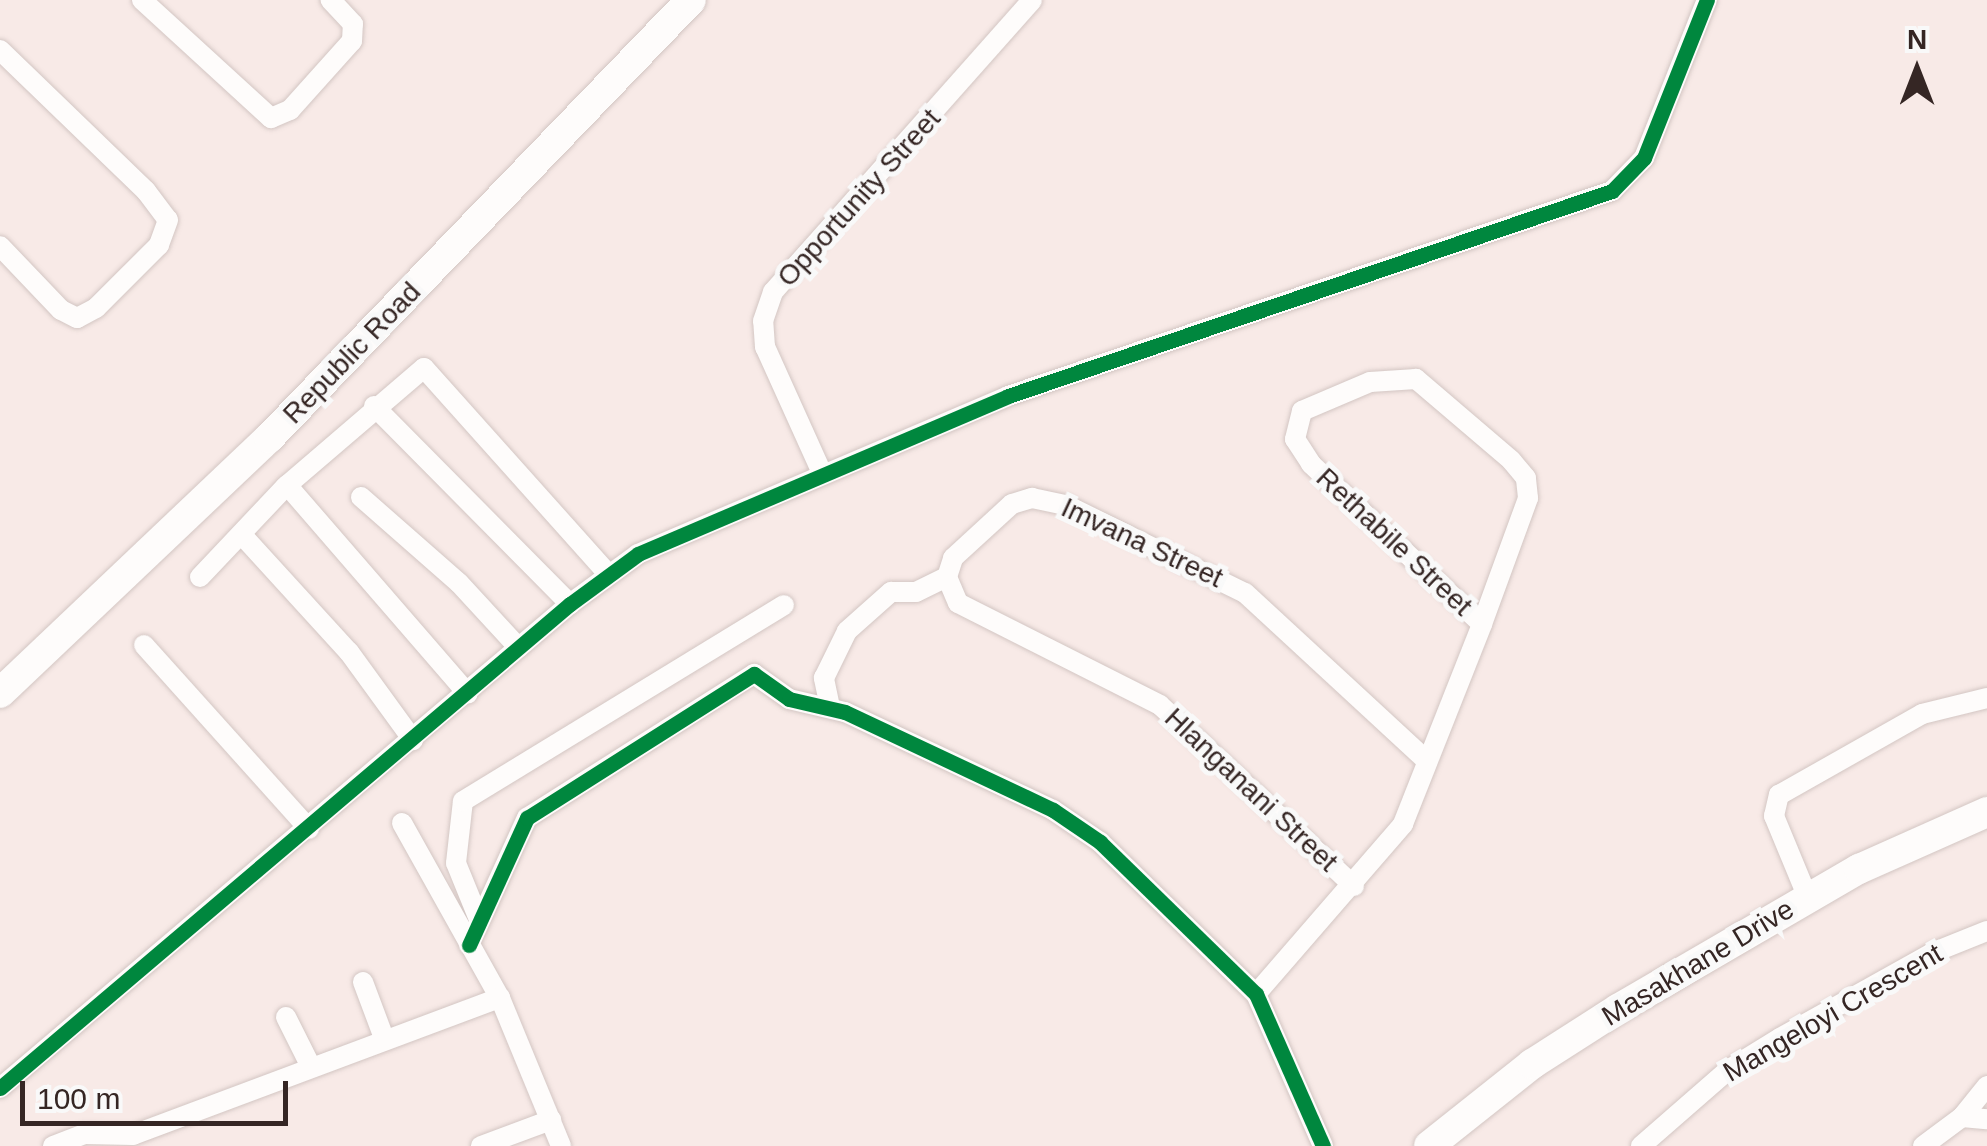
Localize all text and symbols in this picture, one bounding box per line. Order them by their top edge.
north arrow [1867,20,1967,120]
text: N [1907,24,1927,55]
street label: Opportunity Street [770,102,948,294]
street label: Republic Road [276,275,428,431]
street label: Rethabile Street [1309,461,1479,623]
street label: Imvana Street [1056,491,1228,595]
street label: Hlanganani Street [1158,701,1344,879]
street label: Masakhane Drive [1596,892,1800,1034]
street label: Mangeloyi Crescent [1717,937,1949,1089]
scale bar [25,1061,292,1123]
text: 100 m [37,1082,120,1115]

